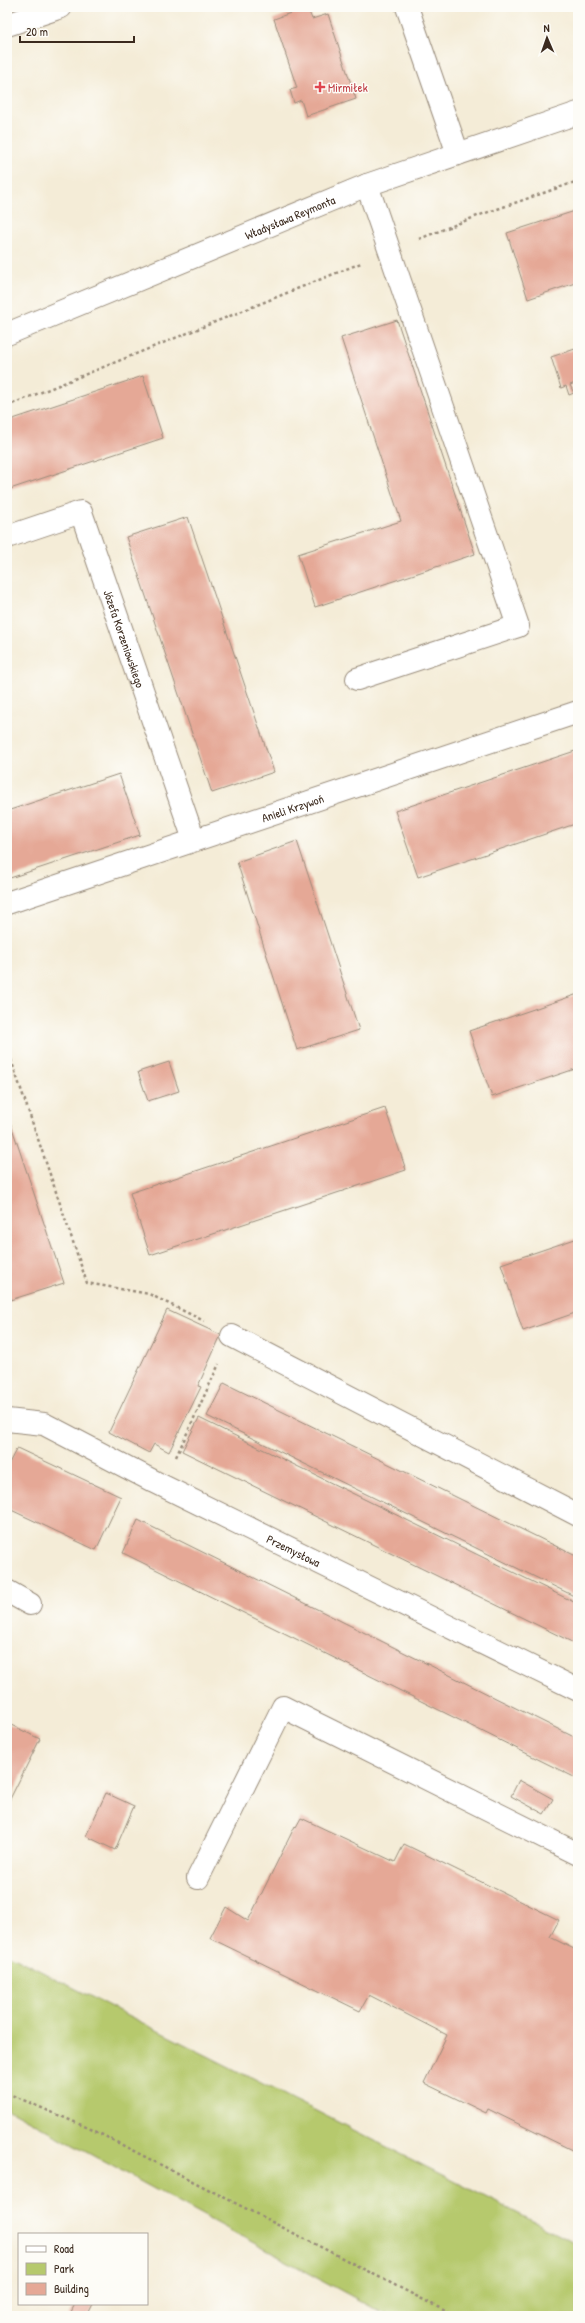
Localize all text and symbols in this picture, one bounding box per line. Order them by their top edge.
scale bar [20,18,134,44]
north arrow [527,18,567,58]
text: N [543,21,550,35]
text: 20 m [26,23,48,40]
place label: Mirmiłek [328,79,368,96]
marker: Mirmiłek [315,82,325,92]
street label: Władysława Reymonta [242,191,338,243]
street label: Józefa Korzeniowskiego [100,587,149,690]
street label: Anieli Krzywoń [259,789,326,826]
street label: Przemysłowa [264,1530,324,1571]
legend [18,2233,148,2305]
text: Road [54,2240,74,2257]
text: Park [54,2260,74,2277]
text: Building [54,2280,89,2297]

